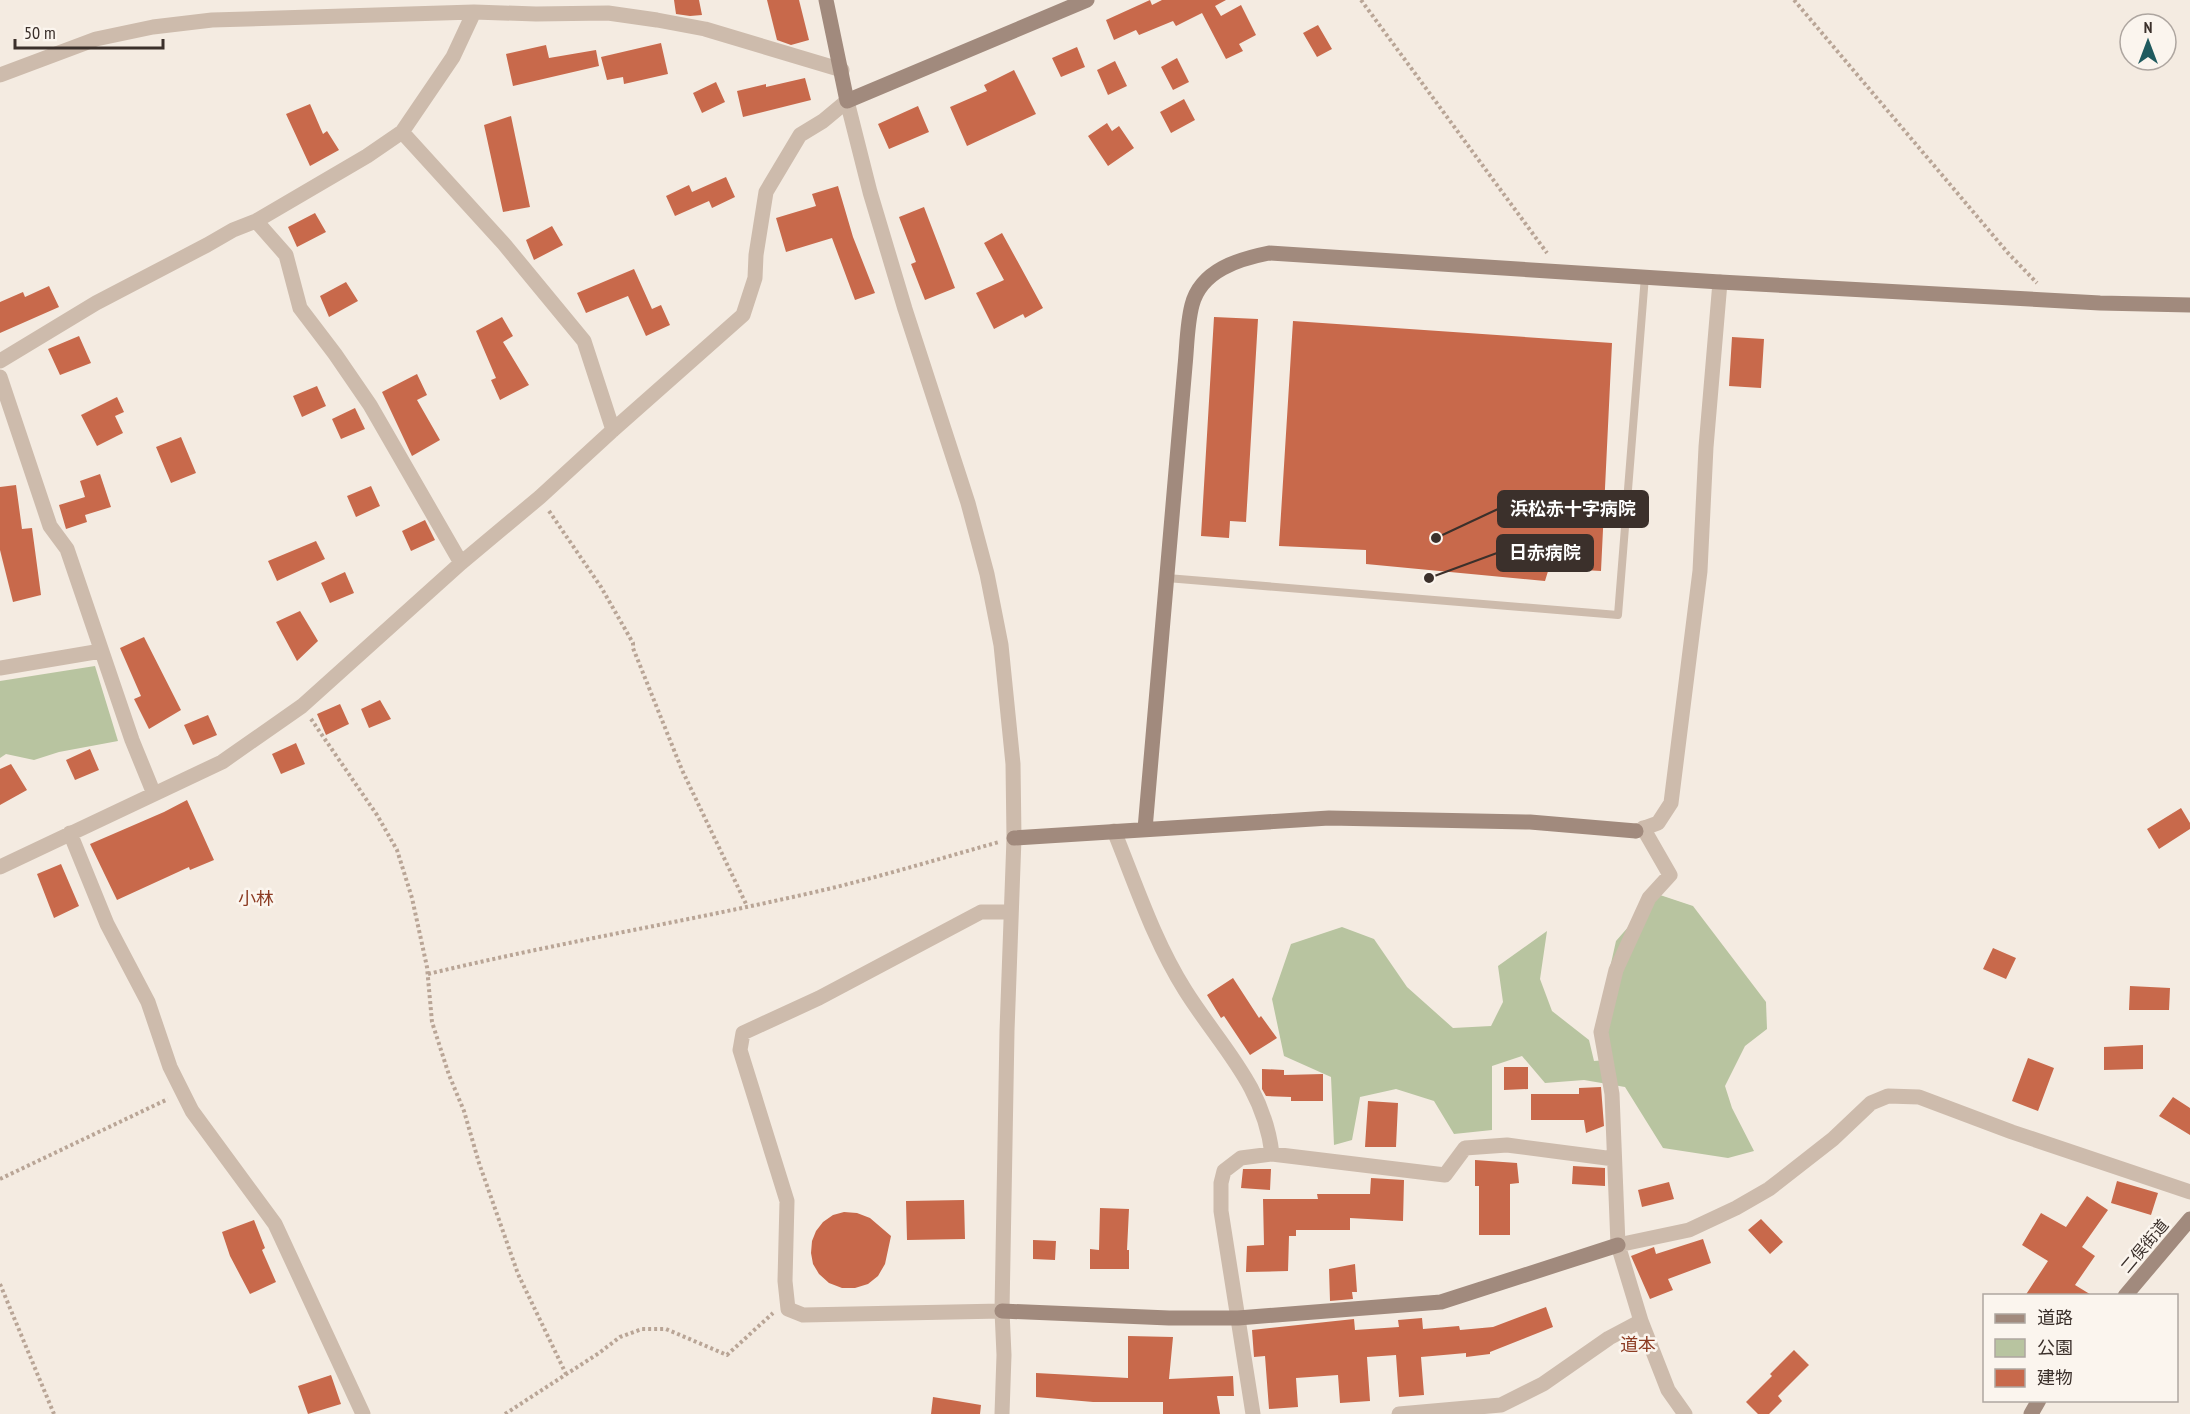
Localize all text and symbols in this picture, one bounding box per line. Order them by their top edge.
scale bar [15,12,164,50]
north arrow [2118,12,2178,72]
text: N [2144,17,2152,37]
text: 50 m [24,21,56,44]
callout: 浜松赤十字病院 [1498,491,1648,527]
text: 浜松赤十字病院 [1510,497,1636,520]
callout: 日赤病院 [1497,535,1593,571]
text: 日赤病院 [1509,541,1581,564]
district label: 小林 [238,887,274,910]
street label: 二俣街道 [2116,1215,2172,1277]
legend [1983,1294,2178,1402]
text: 道路 [2037,1306,2073,1329]
district label: 道本 [1620,1333,1656,1356]
text: 公園 [2037,1336,2073,1359]
text: 建物 [2037,1366,2073,1389]

